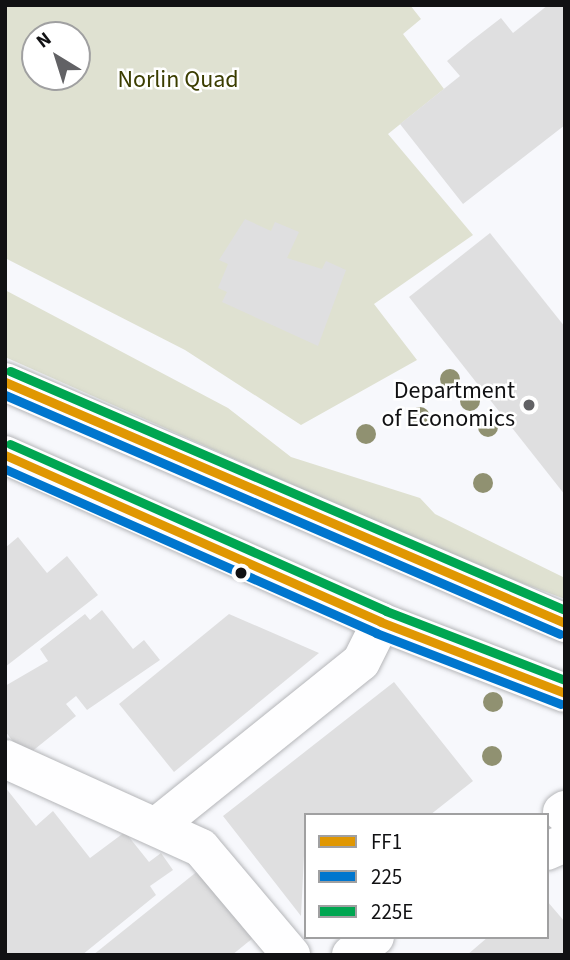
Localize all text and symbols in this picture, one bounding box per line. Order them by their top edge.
north arrow [21,21,91,91]
text: N [31,26,57,55]
park label: Norlin Quad [117,66,239,94]
place label: Department of Economics [381,377,515,433]
marker: Department of Economics [521,397,537,413]
unlabelled marker [234,566,248,580]
legend [304,813,549,939]
text: FF1 [371,827,402,857]
text: 225 [371,862,402,892]
text: 225E [371,897,413,927]

